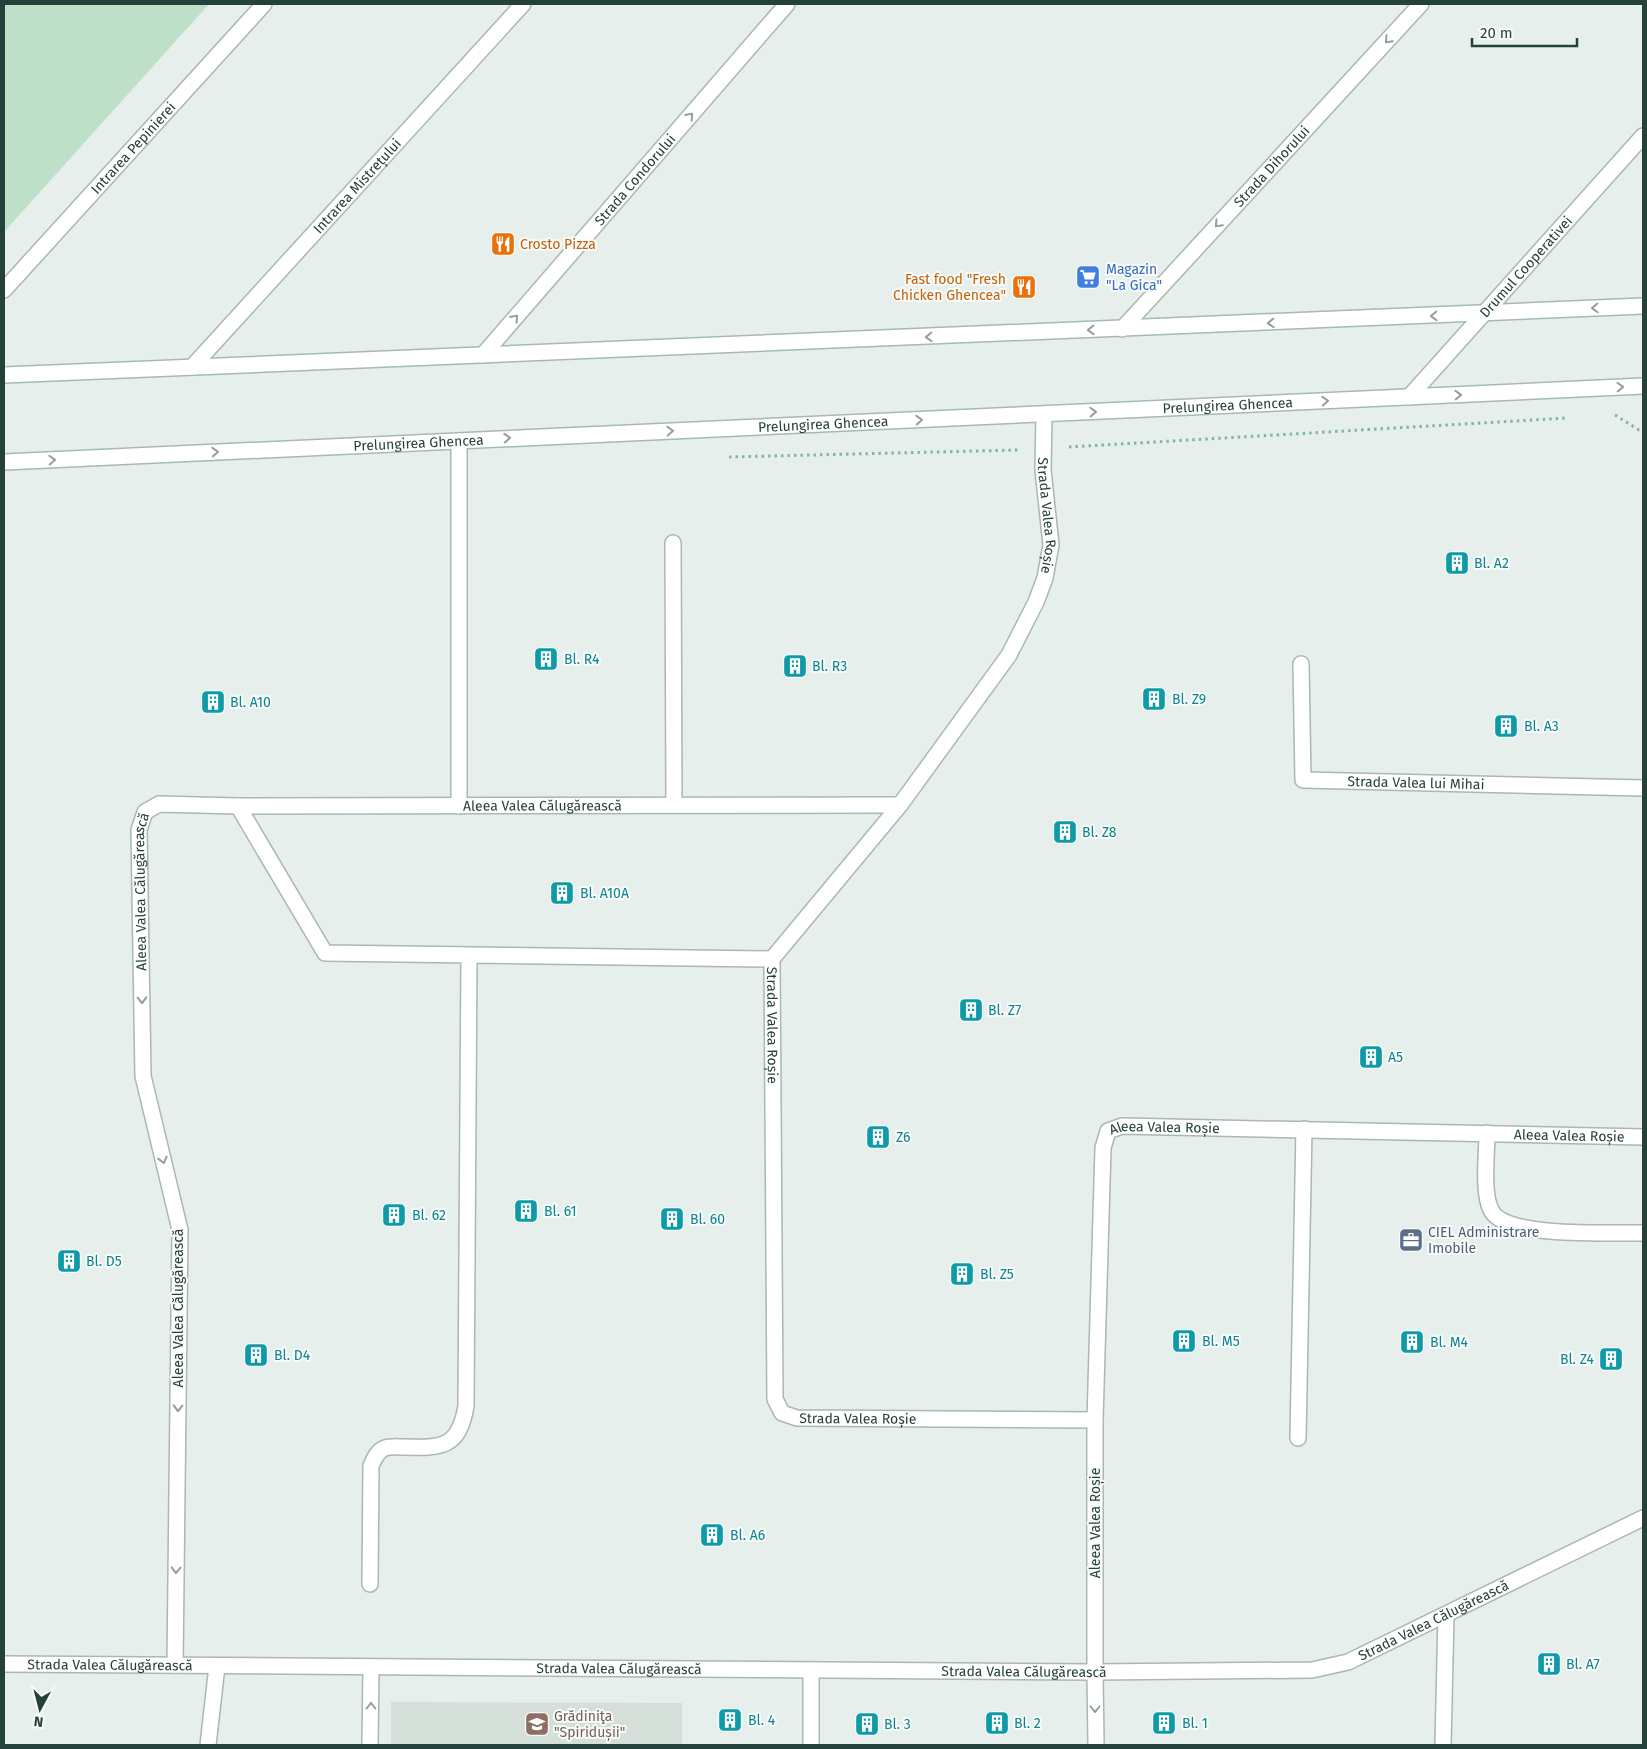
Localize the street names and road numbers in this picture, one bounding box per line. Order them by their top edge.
street label: Intrarea Pepinierei [88,99,179,198]
street label: Strada Dihorului [1230,123,1314,211]
street label: Strada Condorului [591,131,679,229]
street label: Intrarea Mistrețului [310,135,405,237]
street label: Drumul Cooperativei [1476,213,1576,321]
street label: Prelungirea Ghencea [1162,394,1293,417]
street label: Prelungirea Ghencea [758,413,889,436]
street label: Prelungirea Ghencea [353,432,484,455]
street label: Strada Valea Roșie [1034,457,1059,575]
street label: Strada Valea lui Mihai [1347,773,1485,793]
street label: Aleea Valea Călugărească [463,797,622,815]
street label: Aleea Valea Călugărească [131,810,153,971]
street label: Strada Valea Roșie [763,967,781,1084]
street label: Aleea Valea Roșie [1107,1118,1220,1139]
street label: Aleea Valea Roșie [1514,1126,1625,1146]
street label: Aleea Valea Călugărească [170,1229,187,1387]
street label: Strada Valea Roșie [799,1410,916,1429]
street label: Aleea Valea Roșie [1087,1468,1105,1578]
street label: Strada Valea Călugărească [1356,1577,1512,1665]
street label: Strada Valea Călugărească [27,1656,193,1674]
street label: Strada Valea Călugărească [536,1660,702,1678]
street label: Strada Valea Călugărească [941,1663,1107,1681]

